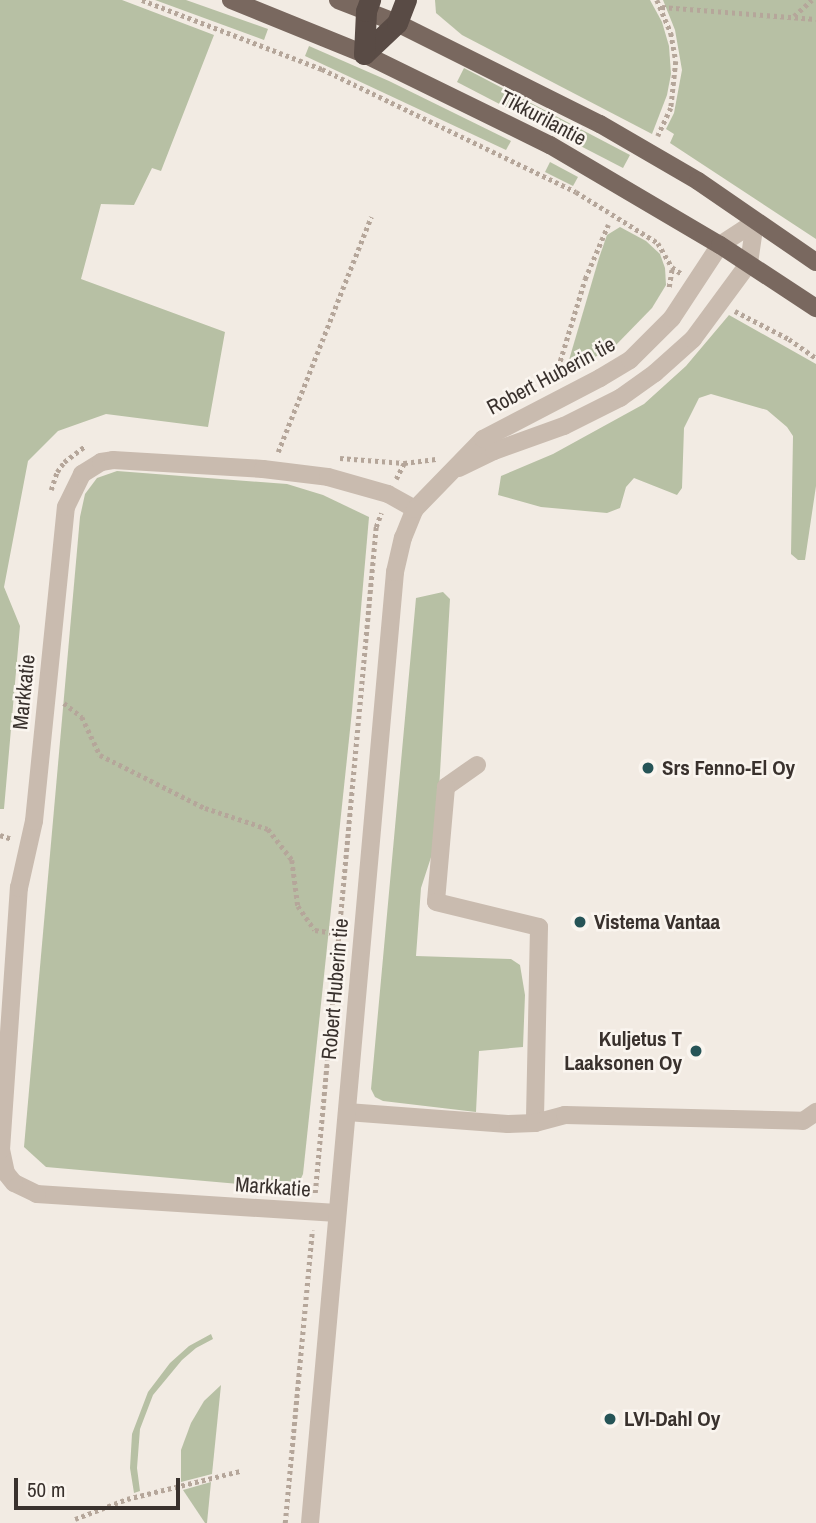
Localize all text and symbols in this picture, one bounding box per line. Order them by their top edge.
street label: Tikkurilantie [495,85,591,151]
street label: Robert Huberin tie [483,332,619,420]
street label: Markkatie [8,653,40,731]
place label: Srs Fenno-El Oy [662,755,795,781]
marker: Srs Fenno-El Oy [640,760,656,776]
place label: Vistema Vantaa [594,909,720,935]
marker: Vistema Vantaa [572,914,588,930]
street label: Robert Huberin tie [316,917,354,1061]
place label: Kuljetus T Laaksonen Oy [564,1026,682,1076]
marker: Kuljetus T Laaksonen Oy [688,1043,704,1059]
street label: Markkatie [234,1172,312,1202]
place label: LVI-Dahl Oy [624,1406,720,1432]
marker: LVI-Dahl Oy [602,1411,618,1427]
scale bar [18,1464,184,1508]
text: 50 m [27,1475,65,1504]

